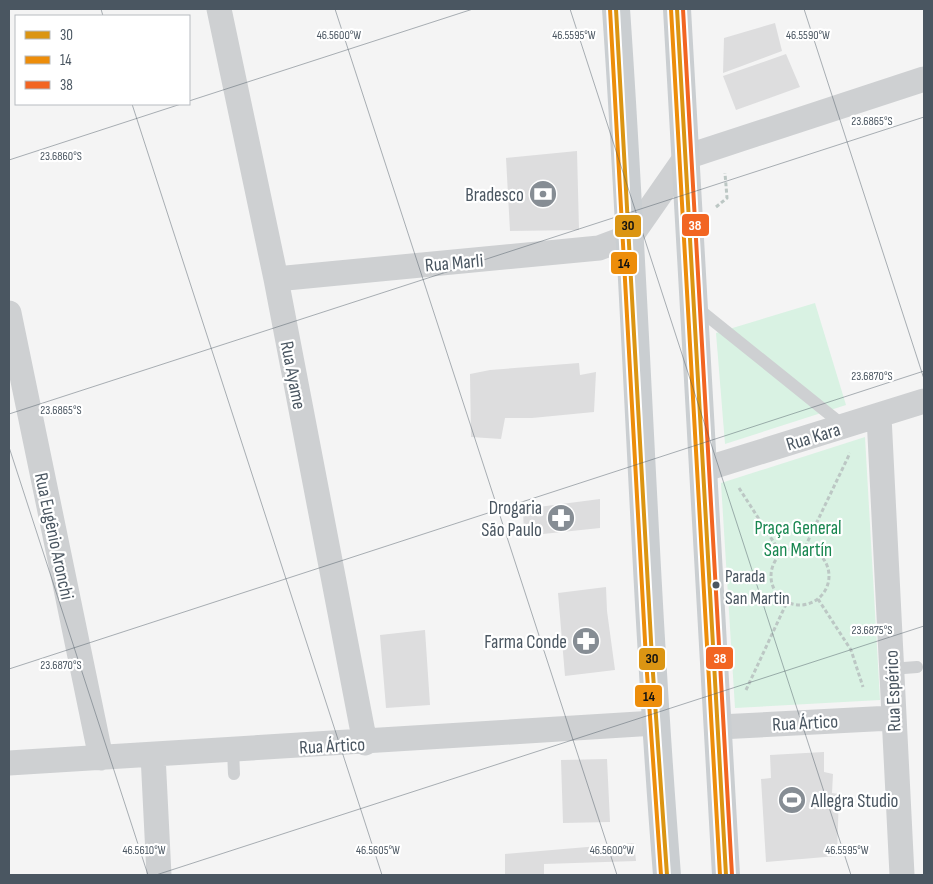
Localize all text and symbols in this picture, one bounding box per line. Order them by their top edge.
legend [15,15,190,105]
text: 30 [60,26,73,45]
text: 46.5600°W [317,28,361,43]
text: 46.5595°W [552,28,596,43]
text: 46.5590°W [786,28,830,43]
text: 14 [60,51,72,70]
text: 38 [60,76,73,95]
text: 23.6865°S [851,114,893,129]
text: 23.6860°S [40,149,82,164]
bank icon: Bradesco [528,179,558,209]
place label: Bradesco [465,184,524,207]
line badge: 38 [681,213,710,237]
line badge: 30 [614,214,642,238]
text: 30 [622,217,635,234]
text: 38 [689,217,702,234]
street label: Rua Marli [424,249,484,278]
line badge: 14 [610,251,638,275]
text: 14 [618,255,631,272]
street label: Rua Ayame [275,339,310,411]
text: 23.6870°S [851,369,893,384]
text: 23.6865°S [40,403,82,418]
street label: Rua Kara [784,418,843,457]
street label: Rua Eugênio Aronchi [29,471,78,602]
place label: Drogaria São Paulo [481,497,542,542]
pharmacy icon: Drogaria São Paulo [546,503,576,533]
park label: Praça General San Martín [754,517,842,562]
place label: Parada San Martin [725,566,790,609]
marker: Parada San Martin [711,580,721,590]
text: 23.6875°S [852,623,892,638]
pharmacy icon: Farma Conde [571,626,601,656]
place label: Farma Conde [484,631,567,654]
line badge: 38 [705,646,734,670]
line badge: 30 [638,647,666,671]
text: 30 [646,650,659,667]
text: 38 [714,650,727,667]
street label: Rua Espérico [881,650,906,732]
text: 23.6870°S [40,658,82,673]
line badge: 14 [634,684,663,708]
text: 14 [643,688,656,705]
street label: Rua Ártico [772,710,839,737]
street label: Rua Ártico [299,733,366,760]
sports icon: Allegra Studio [777,785,807,815]
place label: Allegra Studio [810,790,898,813]
text: 46.5610°W [122,843,166,858]
text: 46.5605°W [356,843,400,858]
text: 46.5600°W [590,843,634,858]
text: 46.5595°W [825,843,869,858]

